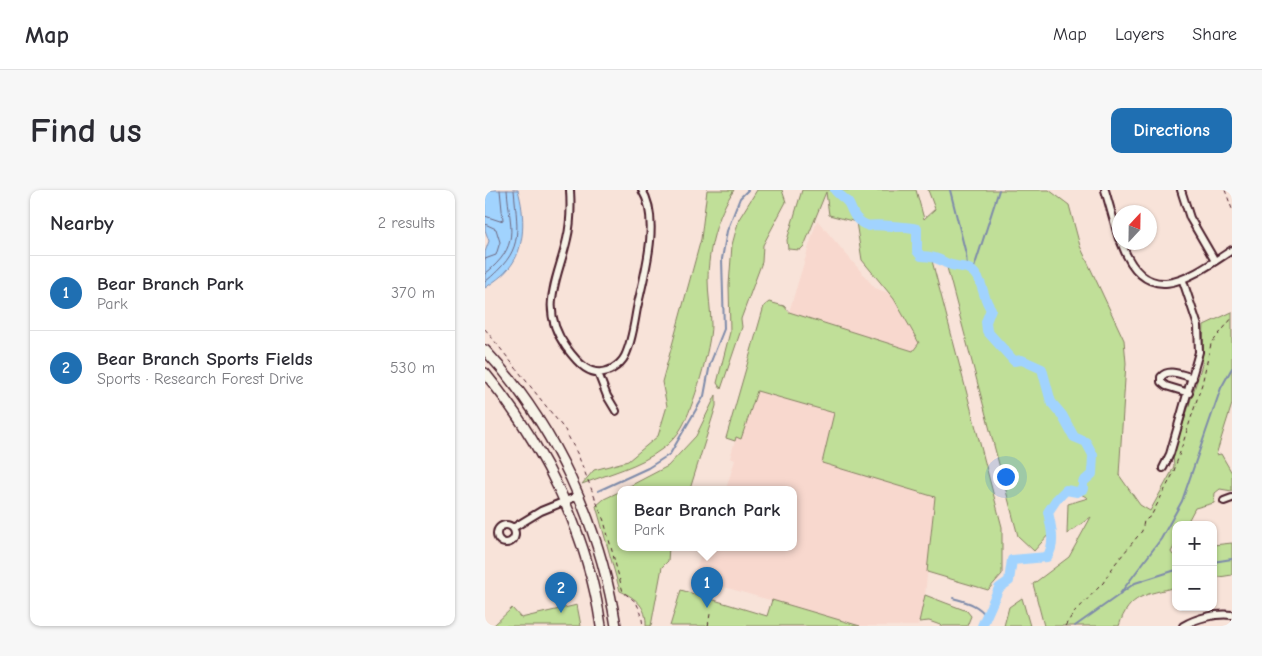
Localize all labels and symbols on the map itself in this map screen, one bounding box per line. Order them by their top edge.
north arrow [1112,205,1157,250]
your location [993,464,1019,490]
pin: 1 [691,567,723,608]
pin: 2 [545,572,577,613]

